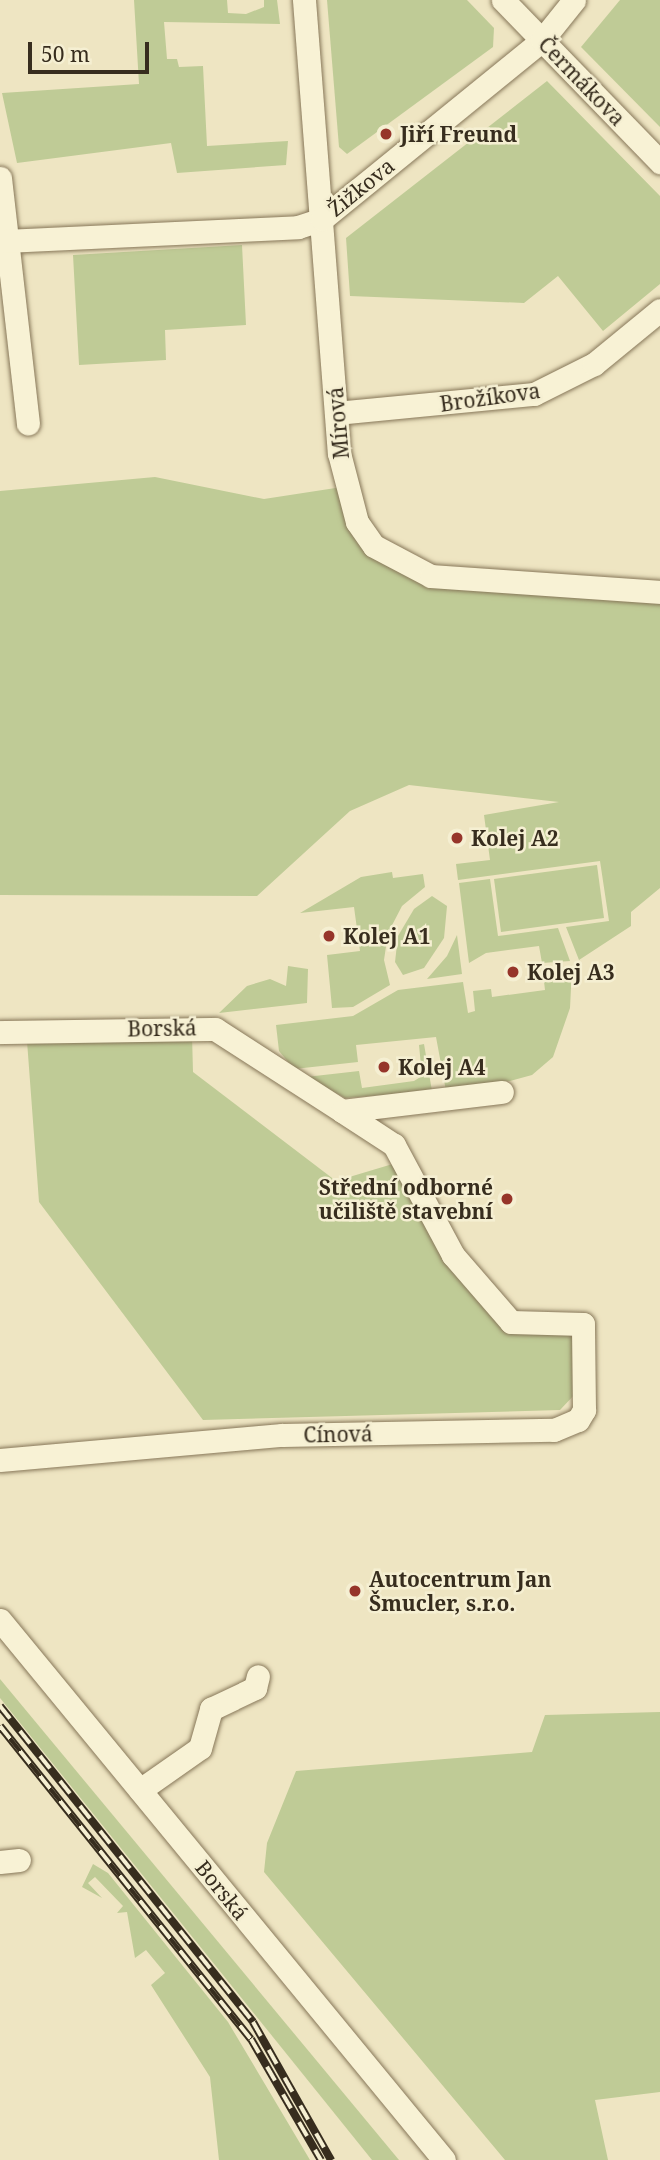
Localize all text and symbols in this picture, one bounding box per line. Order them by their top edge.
scale bar [32,28,152,72]
street label: Čermákova [533,31,631,131]
text: 50 m [41,40,90,68]
place label: Jiří Freund [400,121,517,147]
marker: Jiří Freund [378,126,394,142]
street label: Žižkova [323,153,399,221]
street label: Brožíkova [438,377,542,417]
street label: Mírová [322,386,354,460]
place label: Kolej A2 [471,825,559,851]
marker: Kolej A2 [449,830,465,846]
place label: Kolej A1 [343,923,431,949]
marker: Kolej A1 [321,928,337,944]
place label: Kolej A3 [527,959,615,985]
marker: Kolej A3 [505,964,521,980]
street label: Borská [127,1015,197,1041]
place label: Kolej A4 [398,1054,486,1080]
marker: Kolej A4 [376,1059,392,1075]
place label: Střední odborné učiliště stavební [319,1174,493,1224]
marker: Střední odborné učiliště stavební [499,1191,515,1207]
street label: Cínová [303,1421,373,1447]
place label: Autocentrum Jan Šmucler, s.r.o. [369,1566,551,1616]
marker: Autocentrum Jan Šmucler, s.r.o. [347,1583,363,1599]
street label: Borská [190,1855,254,1925]

